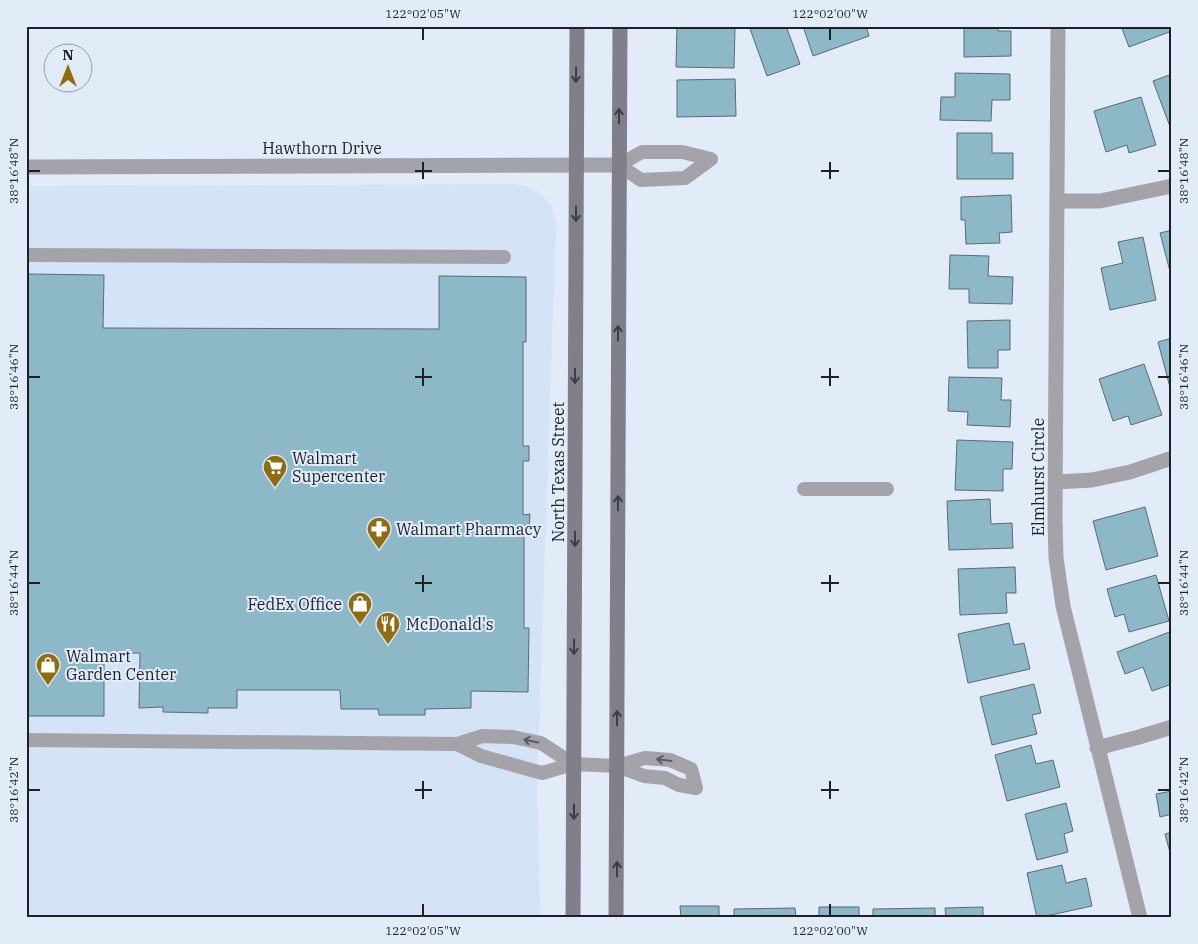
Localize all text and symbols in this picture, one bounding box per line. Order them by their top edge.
text: 122°02'05"W [385,6,461,21]
text: 122°02'00"W [792,6,868,21]
north arrow [42,42,92,92]
text: N [62,46,74,64]
one-way arrow [571,66,581,83]
one-way arrow [615,108,624,124]
text: 38°16'48"N [6,138,21,204]
street label: Hawthorn Drive [262,138,382,158]
text: 38°16'48"N [1176,138,1191,204]
one-way arrow [571,205,581,221]
one-way arrow [613,325,623,342]
text: 38°16'46"N [6,344,21,410]
text: 38°16'46"N [1176,344,1191,410]
one-way arrow [570,368,580,384]
street label: North Texas Street [548,402,568,542]
street label: Elmhurst Circle [1028,418,1048,536]
place label: Walmart Supercenter [292,448,385,486]
supermarket icon: Walmart Supercenter [262,454,288,488]
one-way arrow [613,495,623,511]
pharmacy icon: Walmart Pharmacy [366,516,392,550]
place label: Walmart Pharmacy [396,519,542,539]
one-way arrow [570,530,580,546]
text: 38°16'44"N [6,550,21,616]
text: 38°16'44"N [1176,550,1191,616]
shop icon: FedEx Office [347,591,373,625]
place label: FedEx Office [247,594,342,614]
restaurant icon: McDonald's [375,611,401,645]
place label: McDonald's [406,614,494,634]
one-way arrow [569,638,579,654]
place label: Walmart Garden Center [66,646,176,684]
shop icon: Walmart Garden Center [35,652,61,686]
one-way arrow [612,710,622,726]
one-way arrow [523,736,539,745]
one-way arrow [657,755,673,765]
text: 38°16'42"N [6,757,21,823]
text: 38°16'42"N [1176,757,1191,823]
one-way arrow [569,804,579,820]
one-way arrow [612,861,622,878]
text: 122°02'05"W [385,923,461,938]
text: 122°02'00"W [792,923,868,938]

